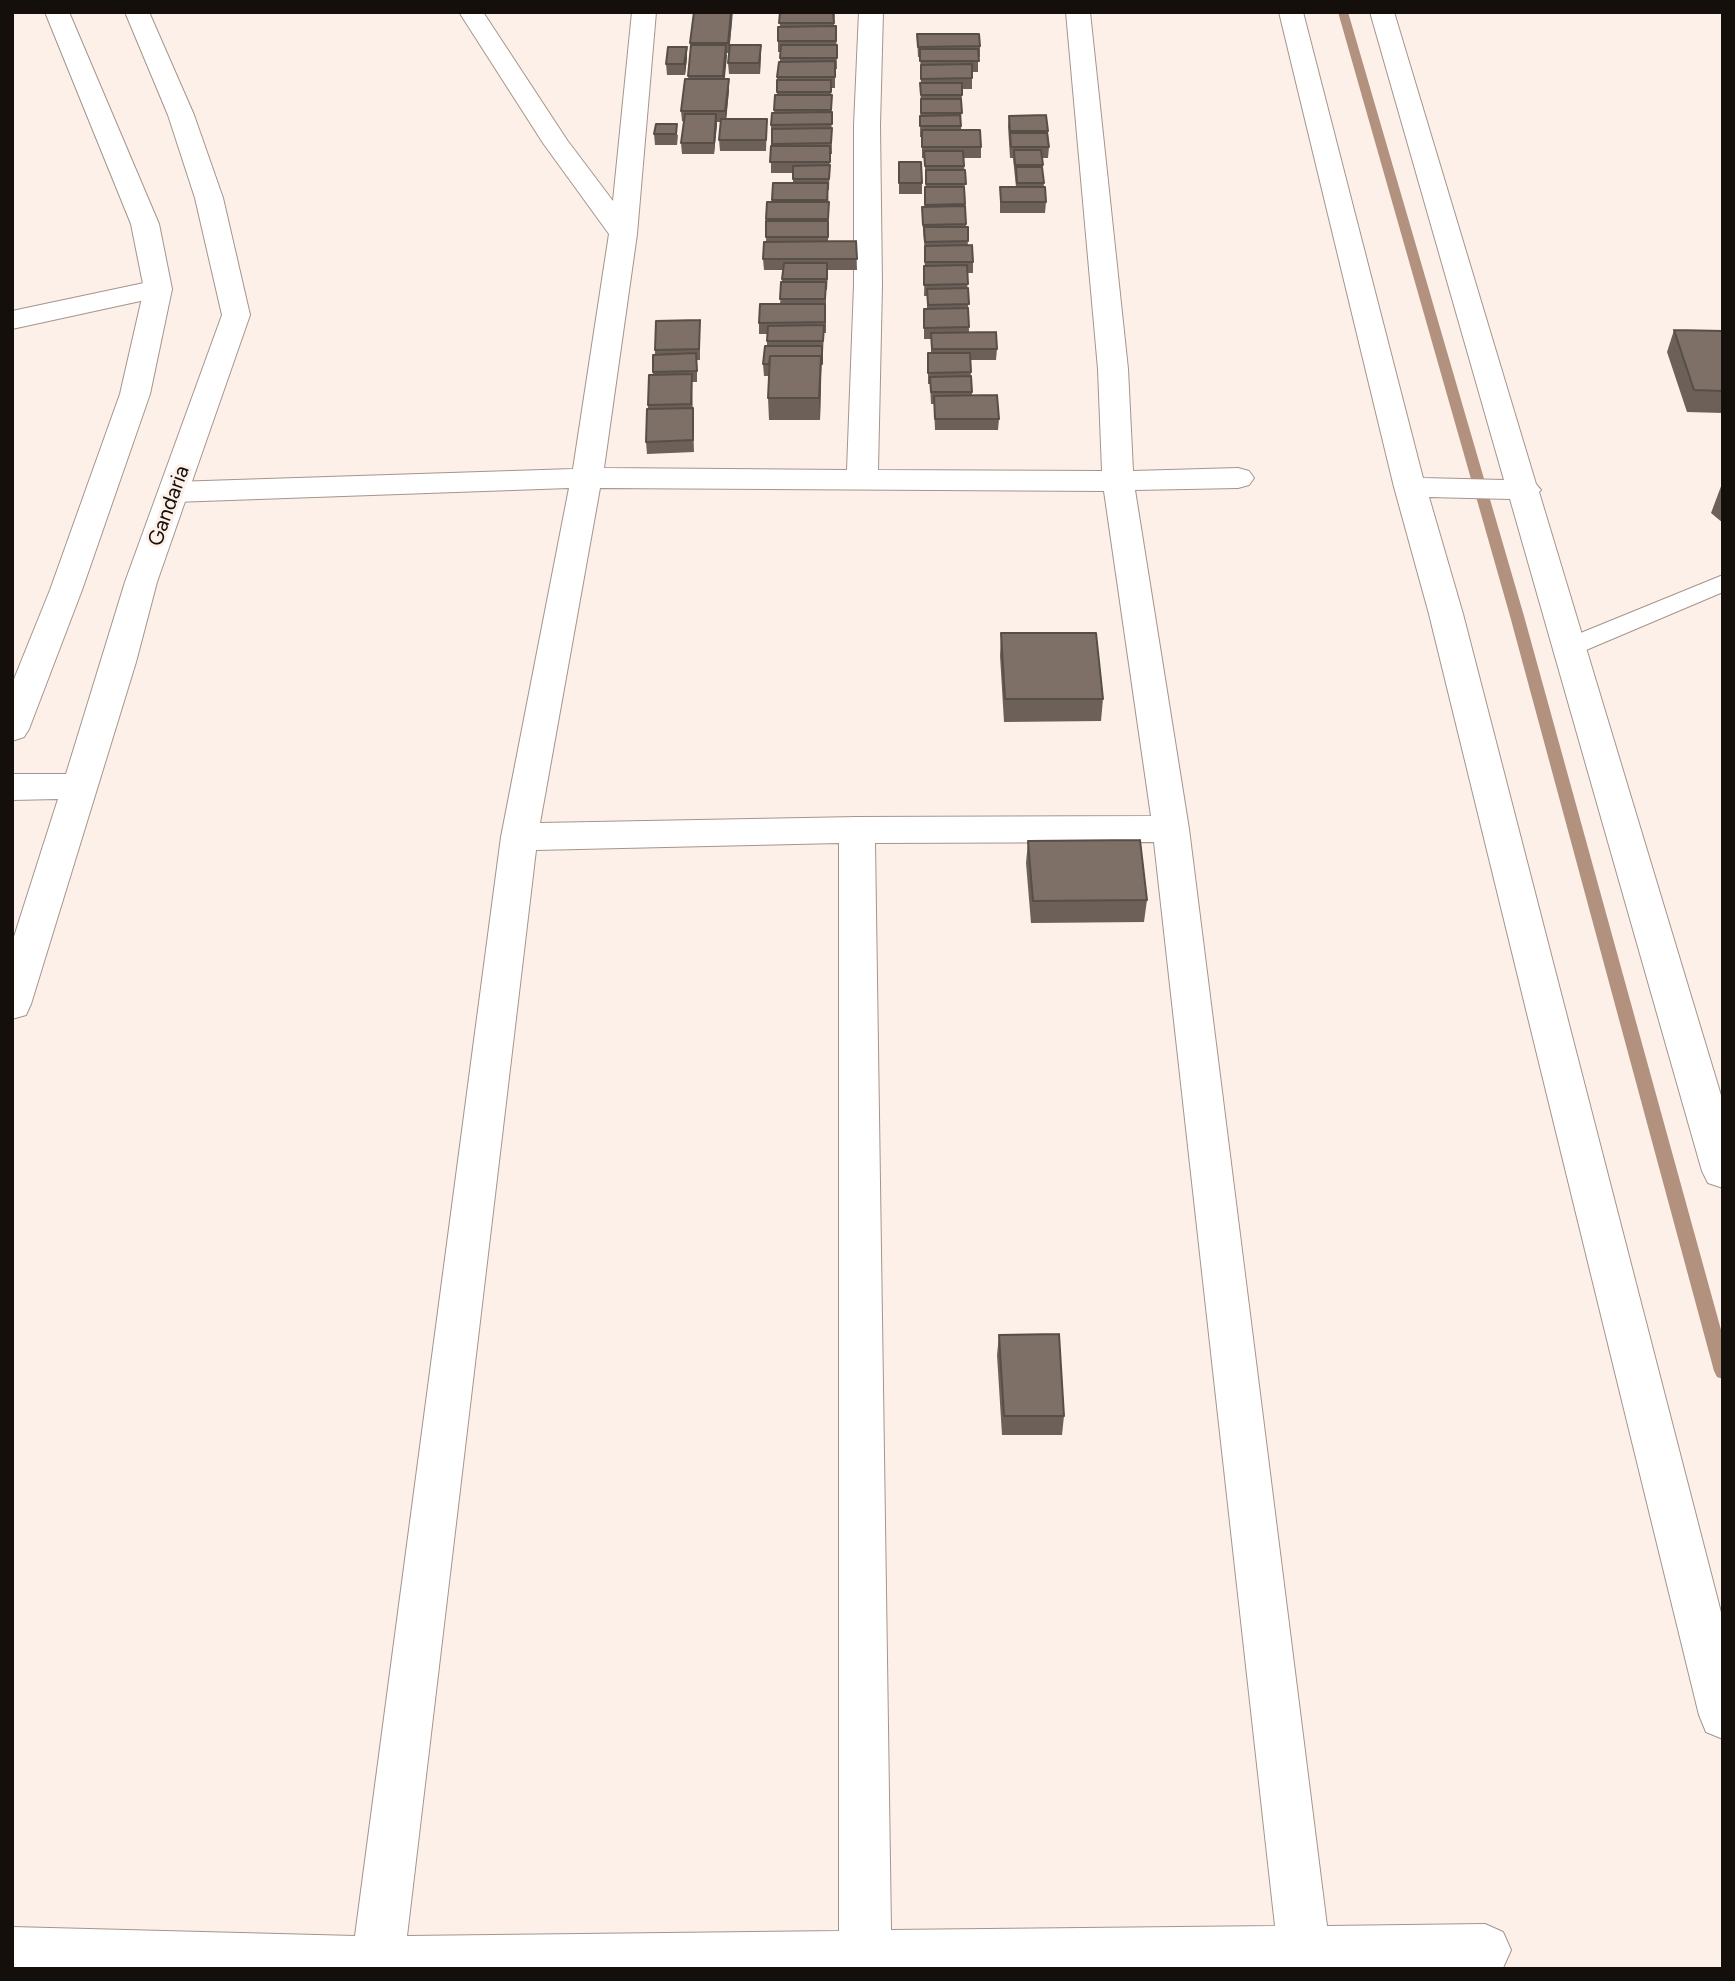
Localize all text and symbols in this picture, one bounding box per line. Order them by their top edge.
street label: Gandaria [143,462,195,550]

